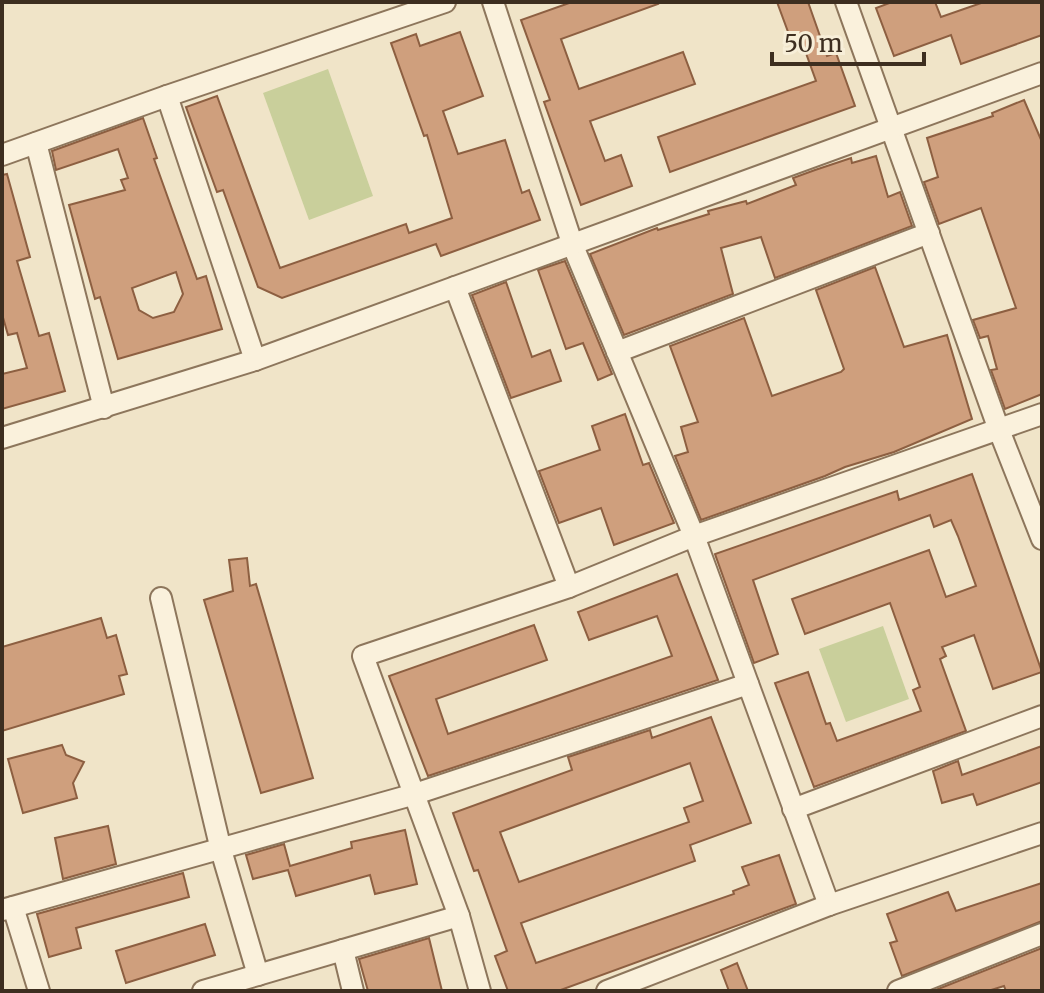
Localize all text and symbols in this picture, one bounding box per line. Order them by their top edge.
scale bar [772,16,924,66]
text: 50 m [784,28,843,59]

